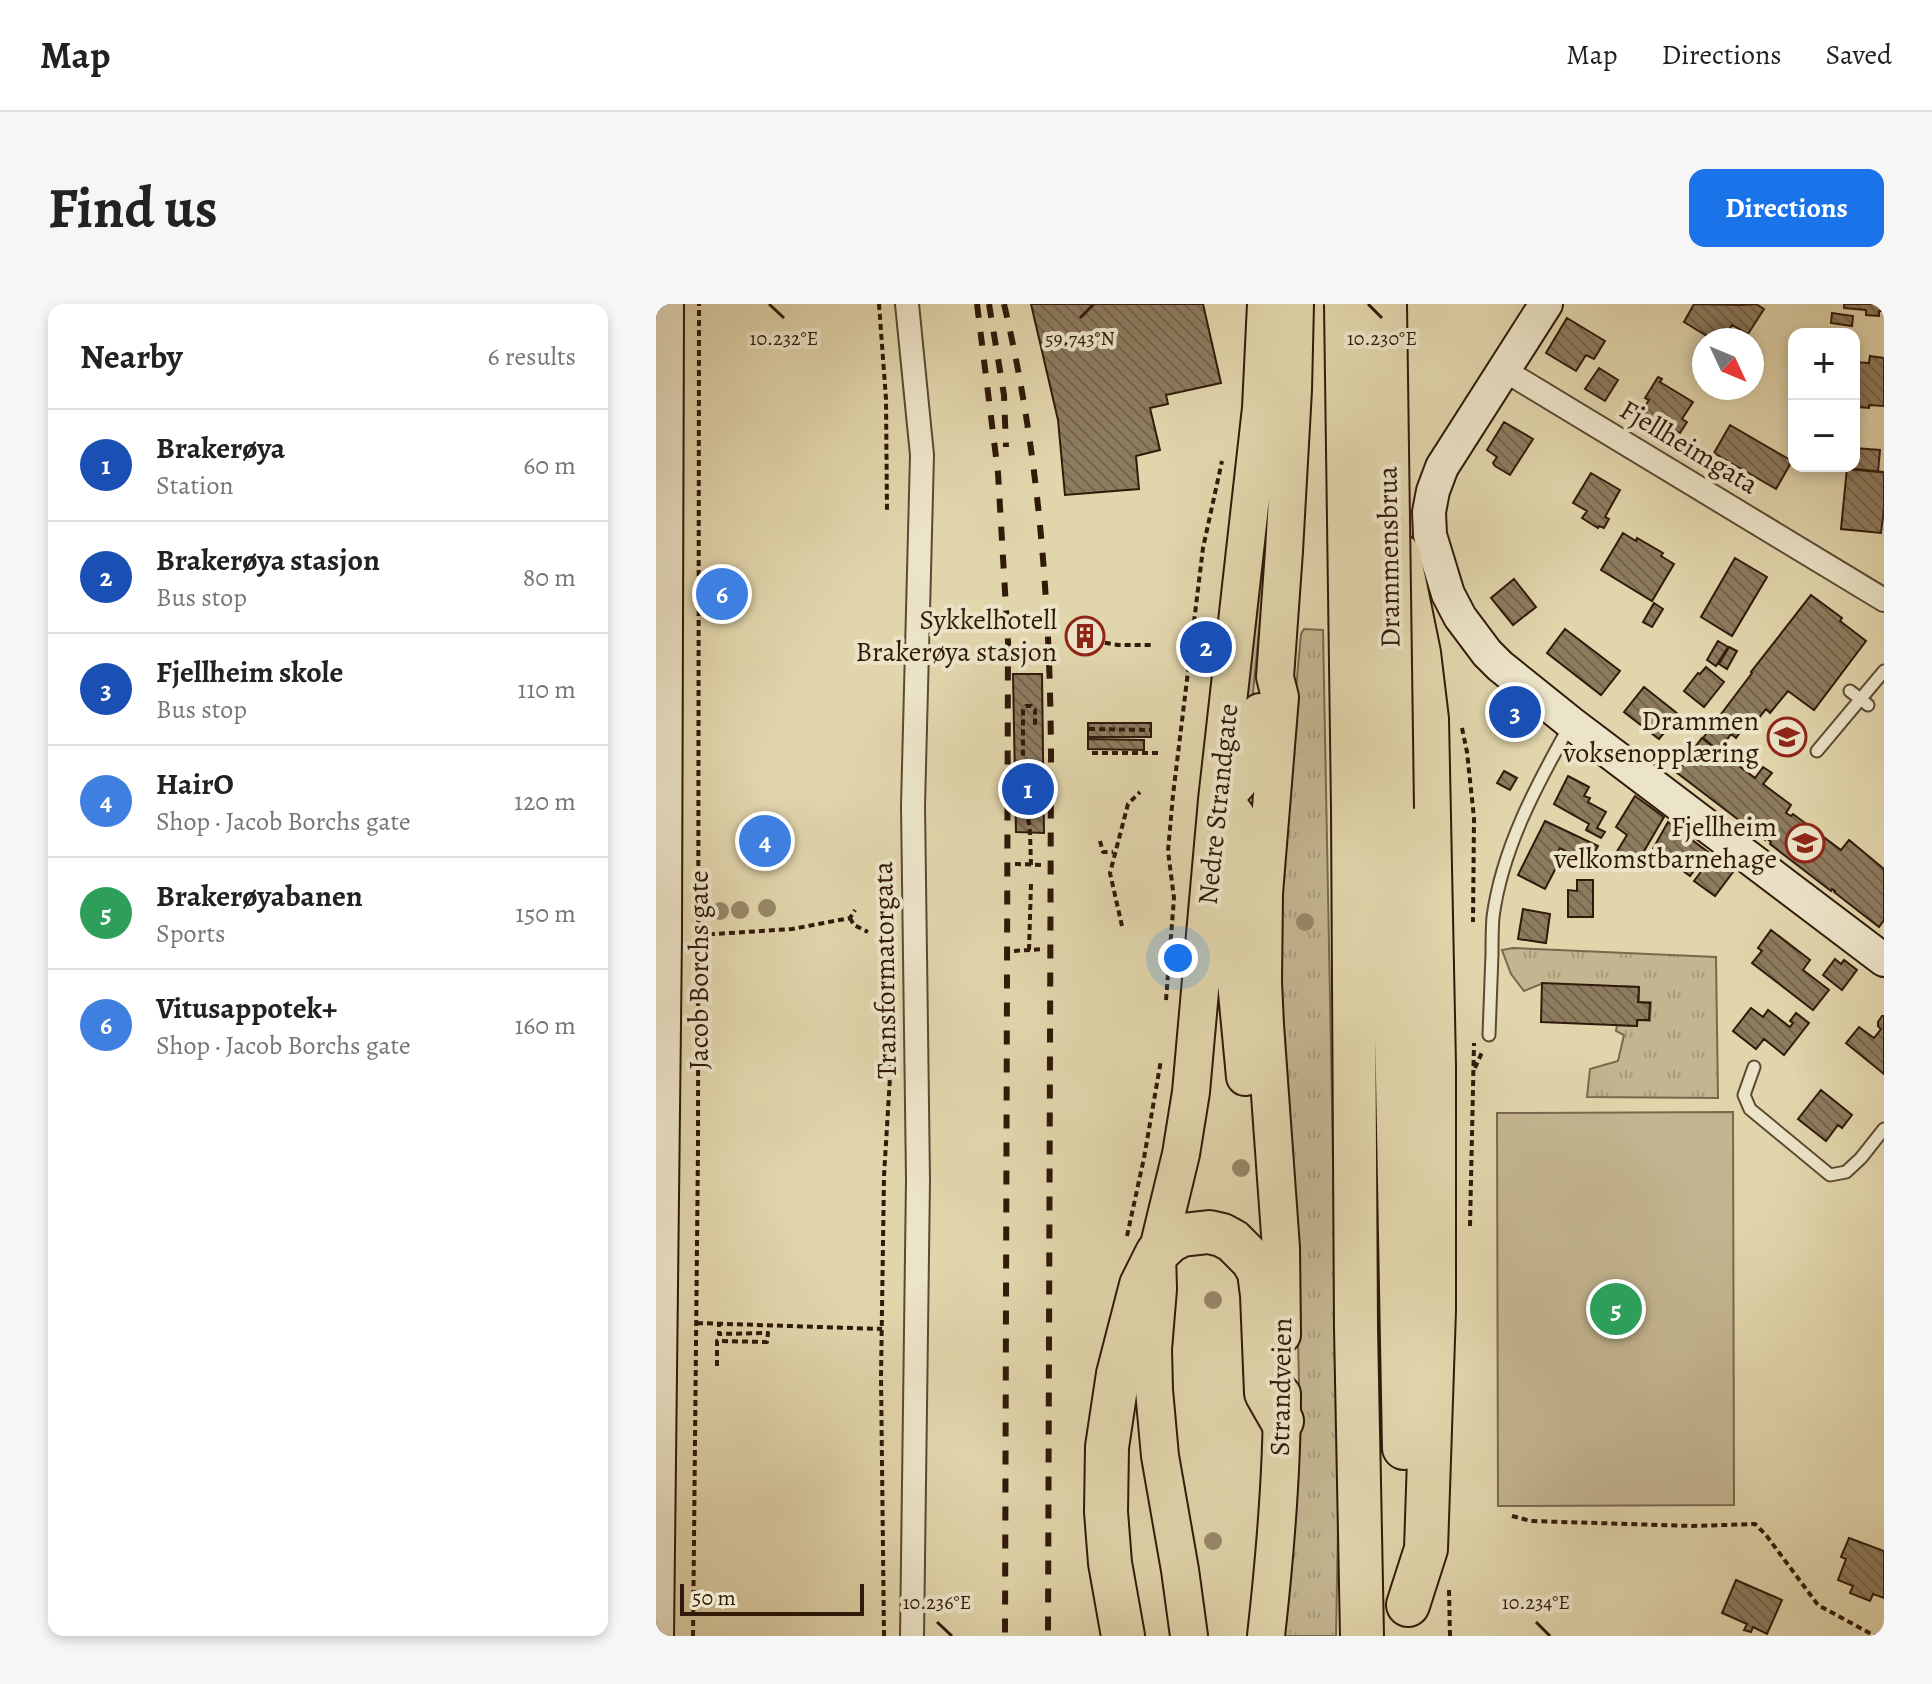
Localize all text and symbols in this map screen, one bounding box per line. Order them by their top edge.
text: Map [40,29,110,81]
text: Map [1566,36,1617,74]
text: Directions [1661,36,1782,74]
text: Saved [1826,36,1892,74]
button: Directions [1689,169,1884,247]
text: Find us [48,170,218,246]
text: 10.232°E [750,325,818,352]
text: 59.743°N [1045,325,1115,352]
text: 10.230°E [1347,325,1417,352]
north arrow [1692,328,1764,400]
map controls [1788,328,1860,472]
button: + [1788,328,1860,400]
text: Nearby [80,333,183,380]
text: 6 results [488,339,576,374]
street label: Fjellheimgata [1613,391,1765,503]
button: − [1788,400,1860,472]
text: Brakerøya [156,428,285,468]
text: 1 [101,448,111,483]
text: 60 m [523,448,576,483]
street label: Drammensbrua [1368,466,1410,648]
text: Station [156,468,234,503]
text: Brakerøya stasjon [156,540,380,580]
text: 2 [100,560,112,595]
text: 80 m [523,560,576,595]
pin: 6 [696,564,748,624]
text: Bus stop [156,580,247,615]
place label: Sykkelhotell Brakerøya stasjon [856,601,1057,671]
building icon: Sykkelhotell Brakerøya stasjon [1064,615,1106,657]
pin: 2 [1180,617,1232,677]
text: Fjellheim skole [156,652,343,692]
text: 3 [100,672,112,707]
text: 110 m [518,672,576,707]
pin: 3 [1489,682,1541,742]
text: Bus stop [156,692,247,727]
street label: Nedre Strandgate [1189,701,1247,907]
place label: Drammen voksenopplæring [1562,702,1759,772]
school or university icon: Drammen voksenopplæring [1766,716,1808,758]
pin: 1 [1002,759,1054,819]
text: HairO [156,764,234,804]
text: 4 [100,784,112,819]
text: 120 m [514,784,576,819]
text: Shop · Jacob Borchs gate [156,804,411,839]
place label: Fjellheim velkomstbarnehage [1553,808,1777,878]
pin: 4 [739,811,791,871]
school or university icon: Fjellheim velkomstbarnehage [1784,822,1826,864]
street label: Transformatorgata [864,861,906,1079]
street label: Jacob Borchs gate [680,870,718,1070]
text: Brakerøyabanen [156,876,363,916]
text: 5 [100,896,112,931]
text: 150 m [515,896,576,931]
text: Sports [156,916,225,951]
your location [1158,938,1198,978]
text: Vitusappotek+ [156,988,337,1028]
text: 6 [100,1008,112,1043]
text: 160 m [514,1008,576,1043]
text: Shop · Jacob Borchs gate [156,1028,411,1063]
pin: 5 [1590,1279,1642,1339]
street label: Strandveien [1261,1318,1301,1456]
scale bar [680,1580,864,1616]
text: 50 m [692,1583,736,1613]
text: 10.236°E [903,1589,971,1616]
text: 10.234°E [1502,1589,1570,1616]

